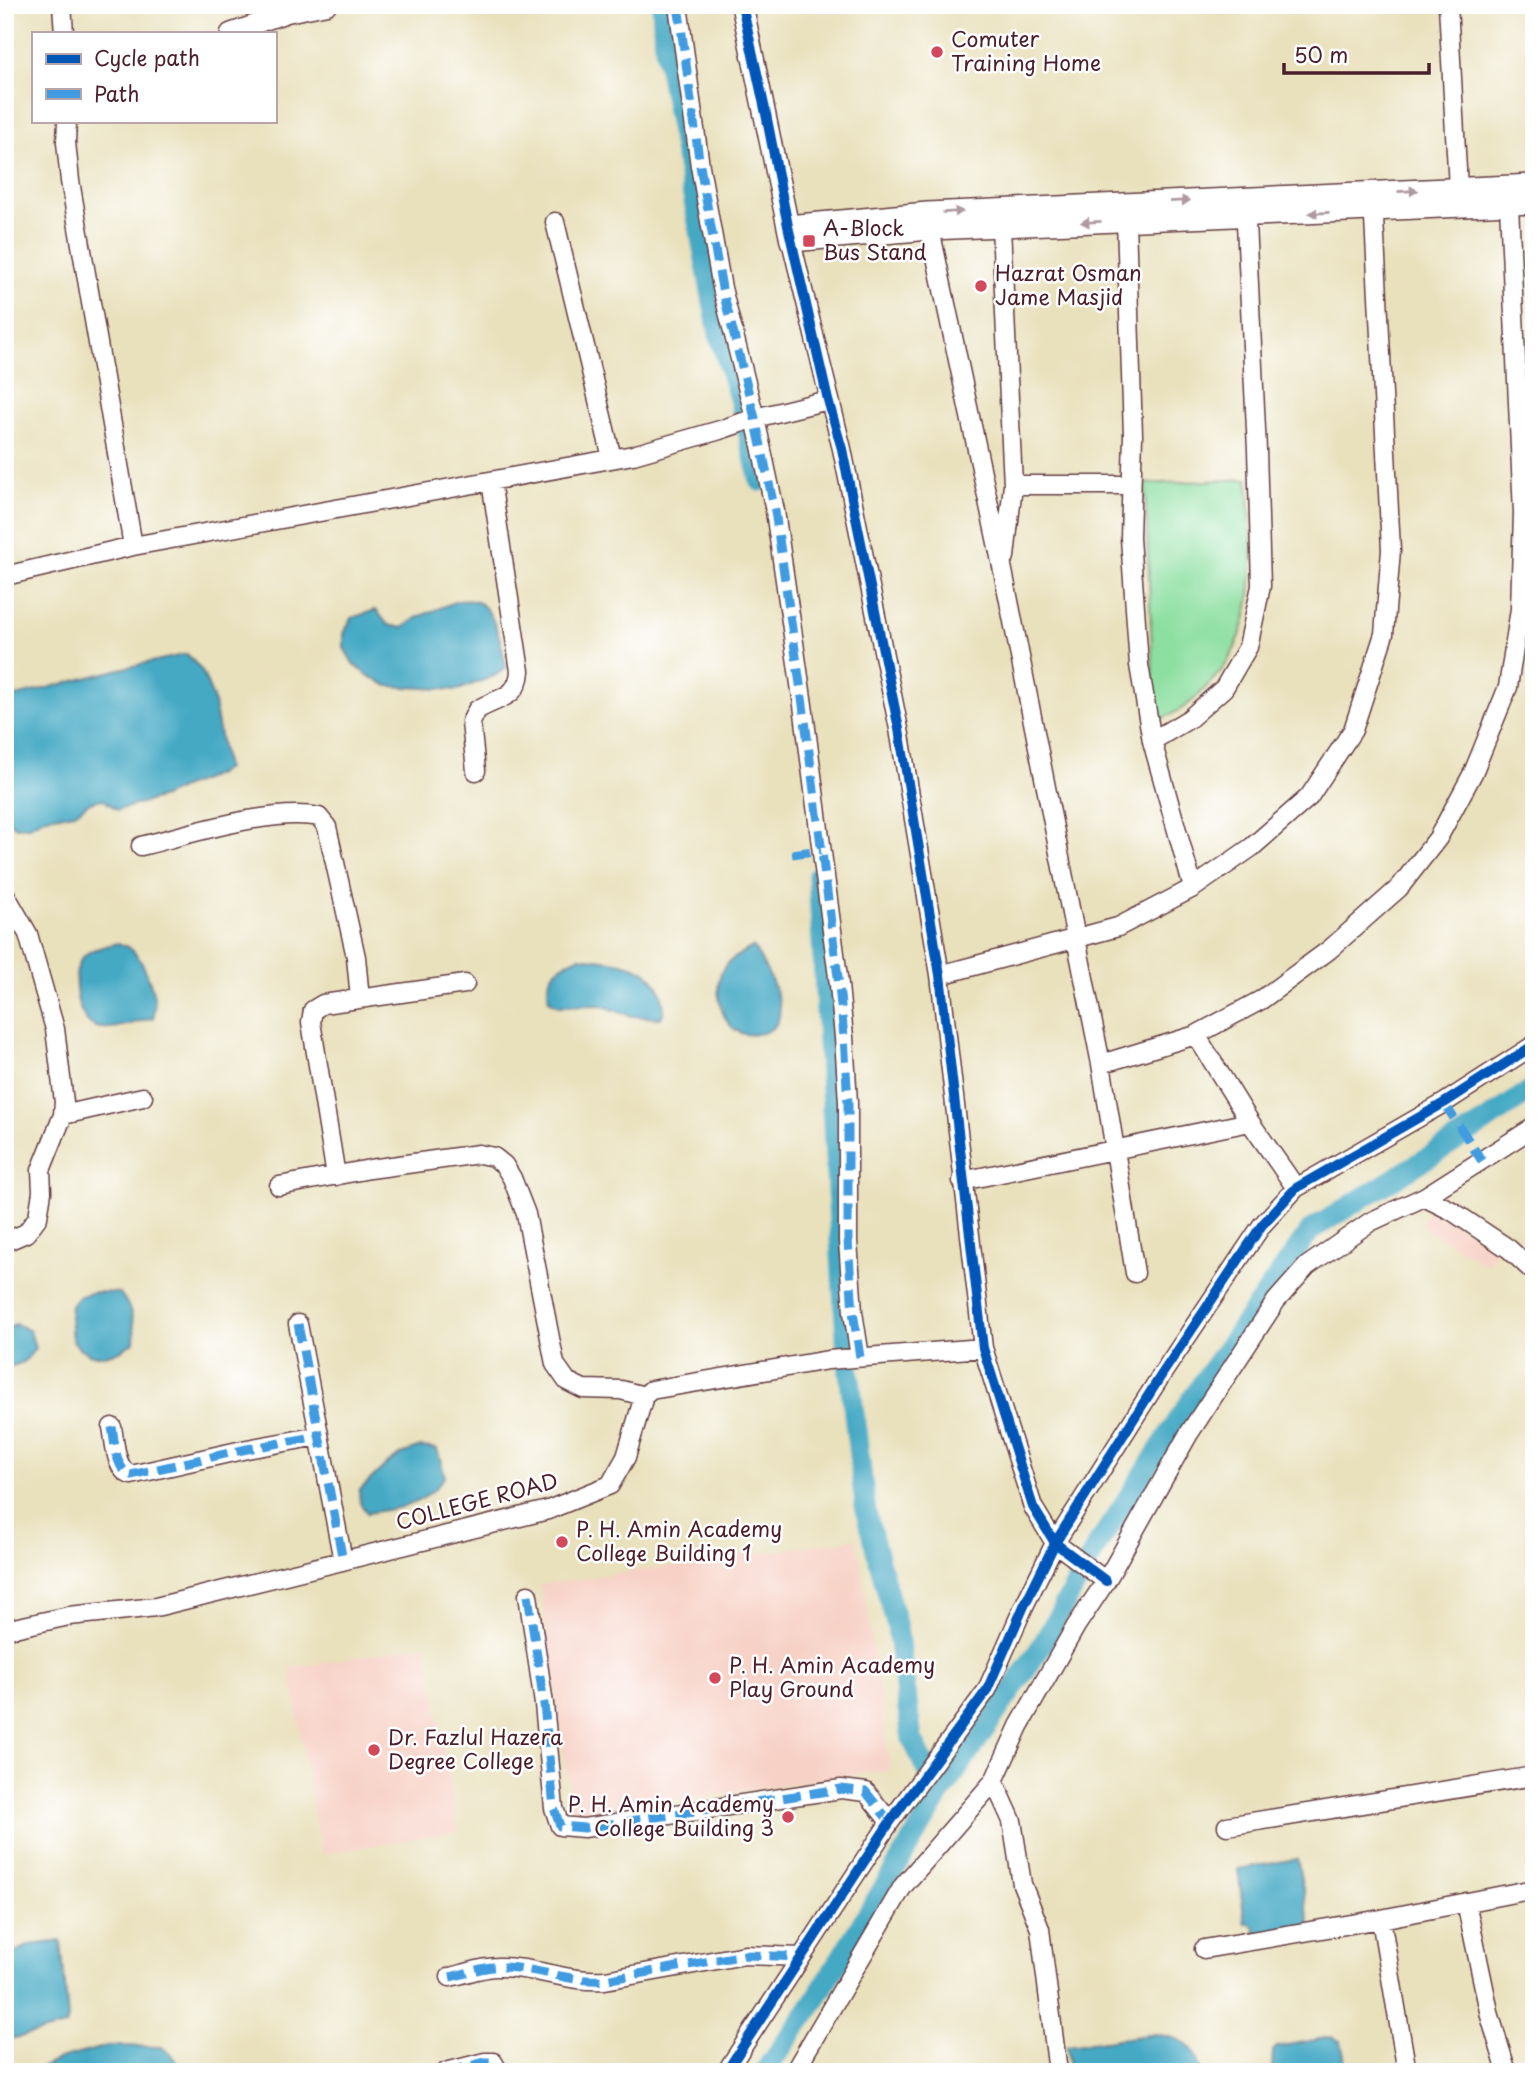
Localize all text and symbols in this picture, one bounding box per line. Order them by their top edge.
place label: Comuter Training Home [951,22,1101,78]
legend [32,32,276,122]
scale bar [1284,32,1429,76]
text: 50 m [1294,38,1348,70]
text: Cycle path [94,41,200,73]
marker: Comuter Training Home [929,44,945,60]
text: Path [94,77,139,109]
one-way arrow [1397,185,1419,196]
one-way arrow [1170,196,1192,207]
one-way arrow [942,206,964,217]
one-way arrow [1307,208,1329,219]
place label: A-Block Bus Stand [823,211,927,267]
one-way arrow [1080,217,1102,228]
marker: A-Block Bus Stand [801,233,817,249]
place label: Hazrat Osman Jame Masjid [995,256,1142,312]
marker: Hazrat Osman Jame Masjid [973,278,989,294]
street label: COLLEGE ROAD [392,1463,561,1537]
place label: P. H. Amin Academy College Building 1 [576,1512,782,1568]
marker: P. H. Amin Academy College Building 1 [554,1534,570,1550]
place label: P. H. Amin Academy Play Ground [729,1648,935,1704]
marker: P. H. Amin Academy Play Ground [707,1670,723,1686]
place label: Dr. Fazlul Hazera Degree College [388,1720,563,1776]
marker: Dr. Fazlul Hazera Degree College [366,1742,382,1758]
place label: P. H. Amin Academy College Building 3 [568,1787,774,1843]
marker: P. H. Amin Academy College Building 3 [780,1809,796,1825]

